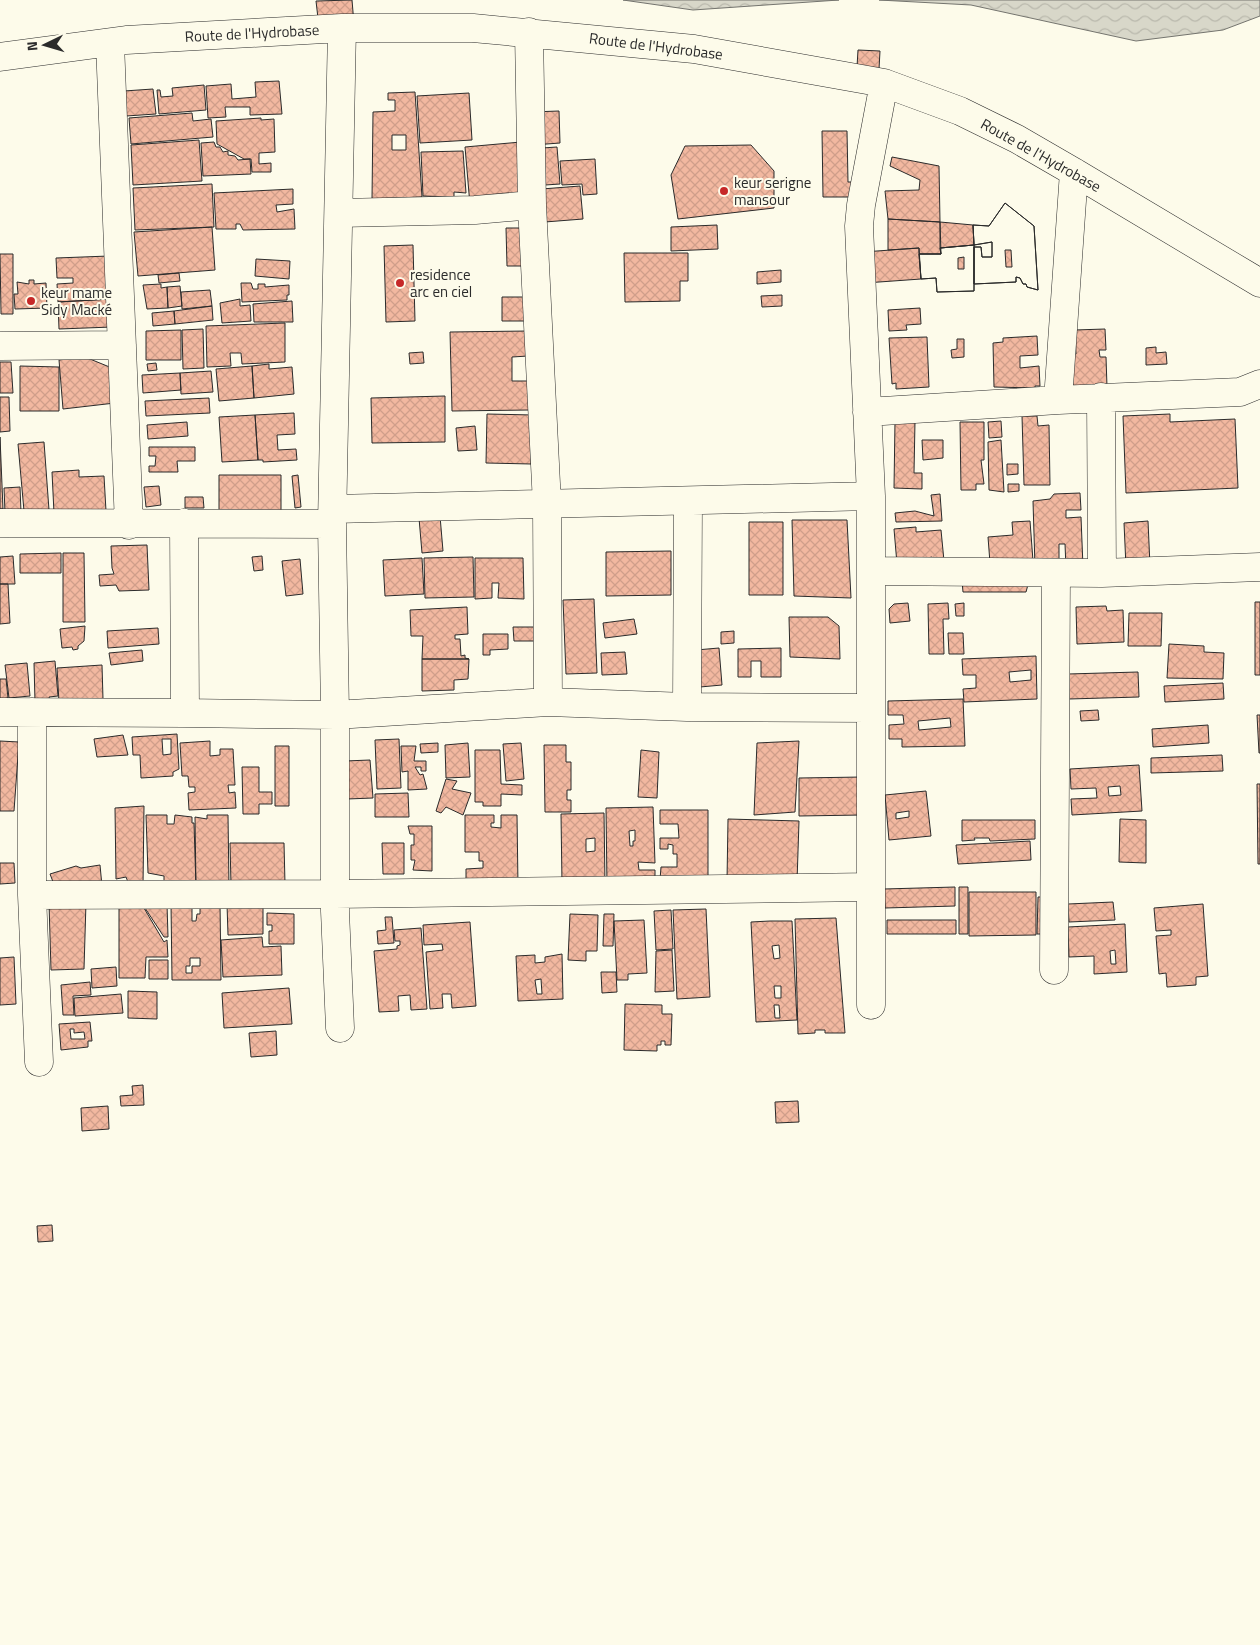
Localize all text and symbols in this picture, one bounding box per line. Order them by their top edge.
street label: Route de l'Hydrobase [184,18,320,48]
north arrow [20,20,70,70]
street label: Route de l'Hydrobase [588,26,724,66]
text: N [21,40,42,52]
street label: Route de l'Hydrobase [977,112,1105,198]
place label: keur serigne mansour [734,171,811,211]
marker: keur serigne mansour [718,185,730,197]
place label: residence arc en ciel [410,263,472,303]
marker: residence arc en ciel [394,277,406,289]
place label: keur mame Sidy Macké [41,281,112,321]
marker: keur mame Sidy Macké [25,295,37,307]

